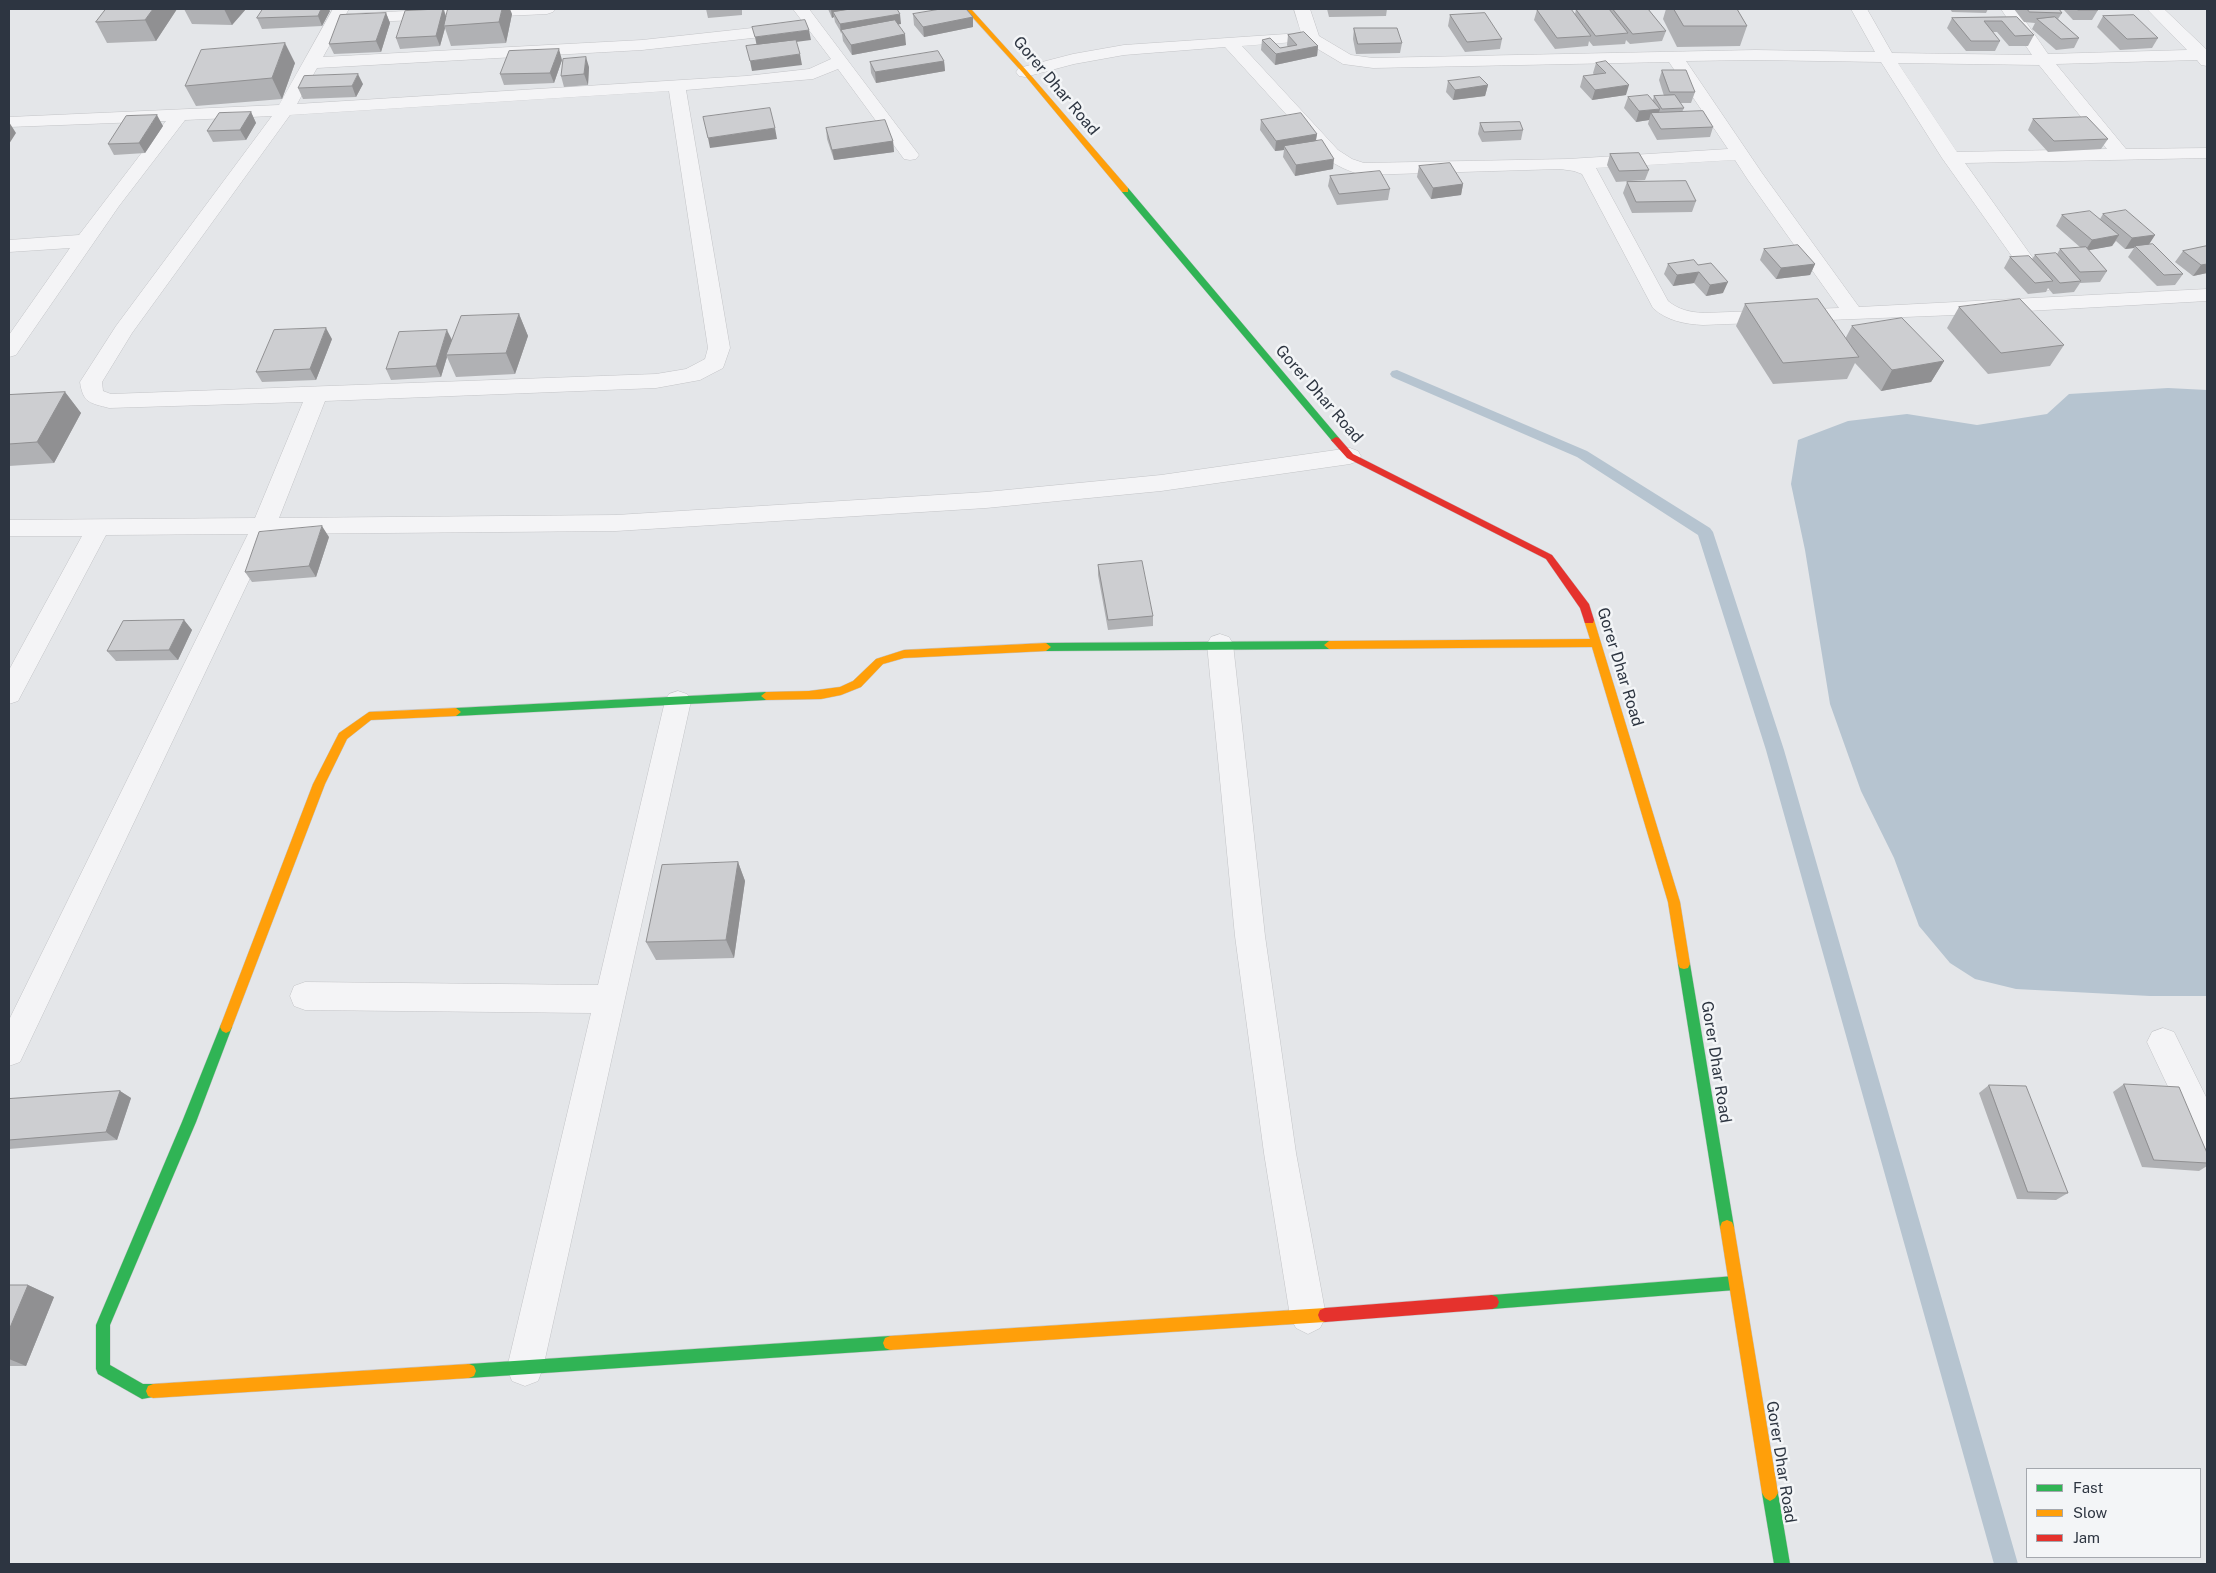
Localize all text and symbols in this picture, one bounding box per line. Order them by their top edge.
street label: Gorer Dhar Road [1009,33,1103,139]
street label: Gorer Dhar Road [1271,341,1367,447]
street label: Gorer Dhar Road [1593,605,1647,729]
street label: Gorer Dhar Road [1697,1000,1735,1124]
street label: Gorer Dhar Road [1762,1400,1800,1524]
legend [2026,1468,2201,1558]
text: Fast [2073,1479,2103,1496]
text: Slow [2073,1504,2107,1521]
text: Jam [2073,1529,2100,1546]

